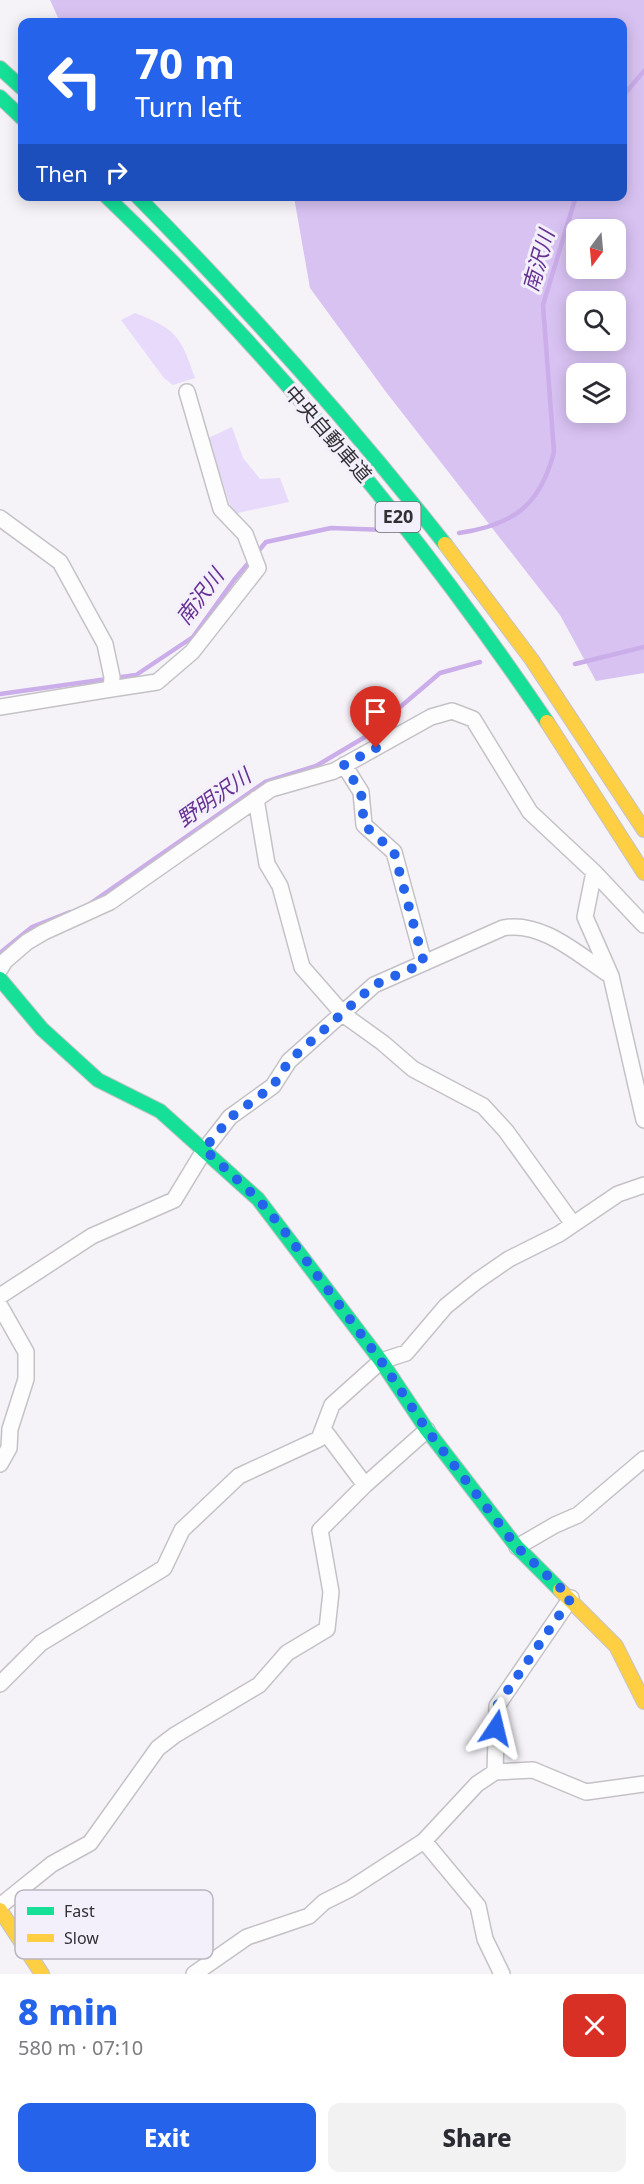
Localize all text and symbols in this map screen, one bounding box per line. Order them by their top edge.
text: 70 m [135,34,235,91]
icon: left [36,42,114,120]
text: Turn left [135,88,241,125]
icon: right [100,156,133,189]
text: Then [36,158,88,188]
north arrow [566,219,626,279]
map controls [566,219,626,423]
water label: 南沢川 [516,225,561,295]
button: search [566,291,626,351]
button: layers [566,363,626,423]
street label: 中央自動車道 [279,380,378,488]
road number: E20 [376,502,420,532]
water label: 南沢川 [169,561,231,630]
pin [350,686,401,748]
icon: arrive [359,695,392,728]
water label: 野明沢川 [171,760,257,833]
position arrow [464,1696,528,1760]
legend [15,1890,213,1959]
text: Fast [64,1900,95,1922]
text: Slow [64,1927,99,1949]
text: 8 min [18,1987,119,2036]
button: close [563,1994,626,2057]
text: 580 m · 07:10 [18,2034,143,2061]
button: Exit [18,2103,316,2172]
button: Share [328,2103,626,2172]

